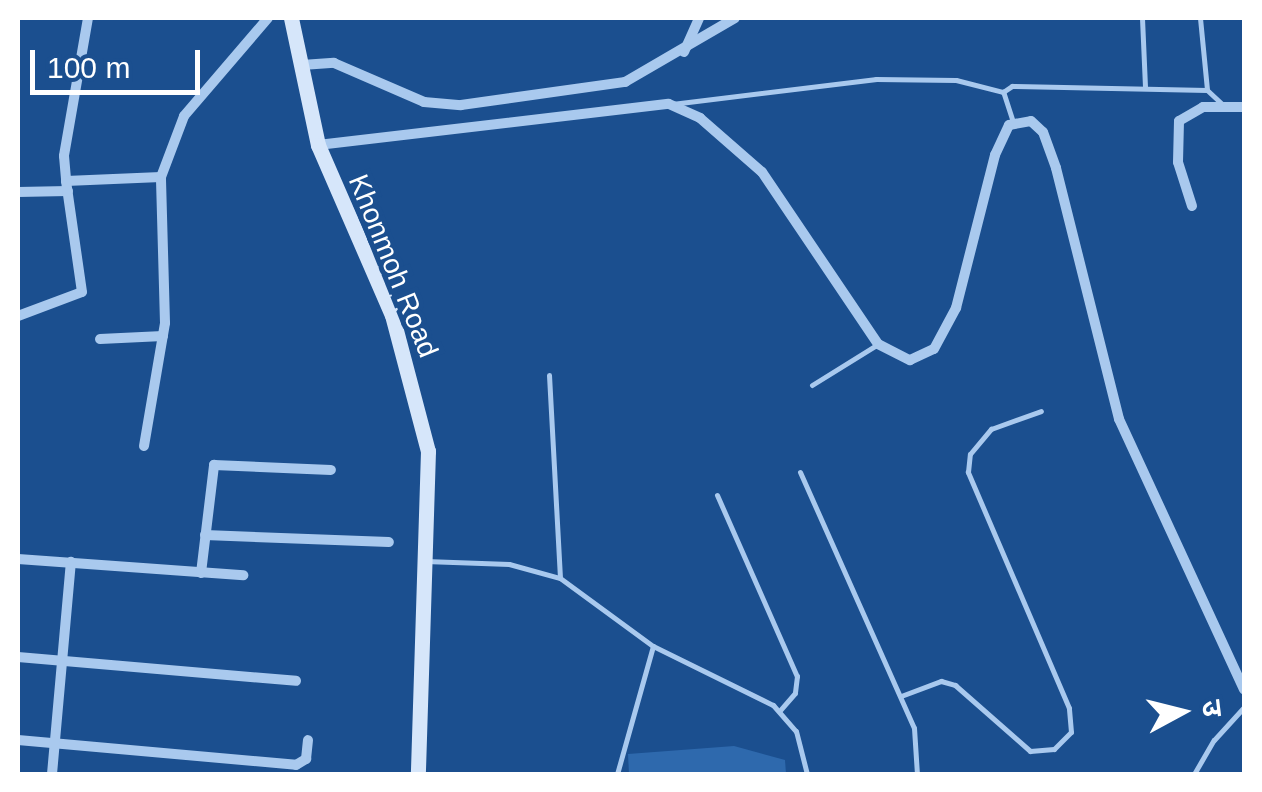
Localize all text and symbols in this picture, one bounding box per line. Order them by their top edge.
scale bar [35,30,205,92]
text: 100 m [47,51,130,84]
street label: Khonmoh Road [341,170,445,362]
north arrow [1132,662,1232,762]
text: उ [1196,698,1229,718]

